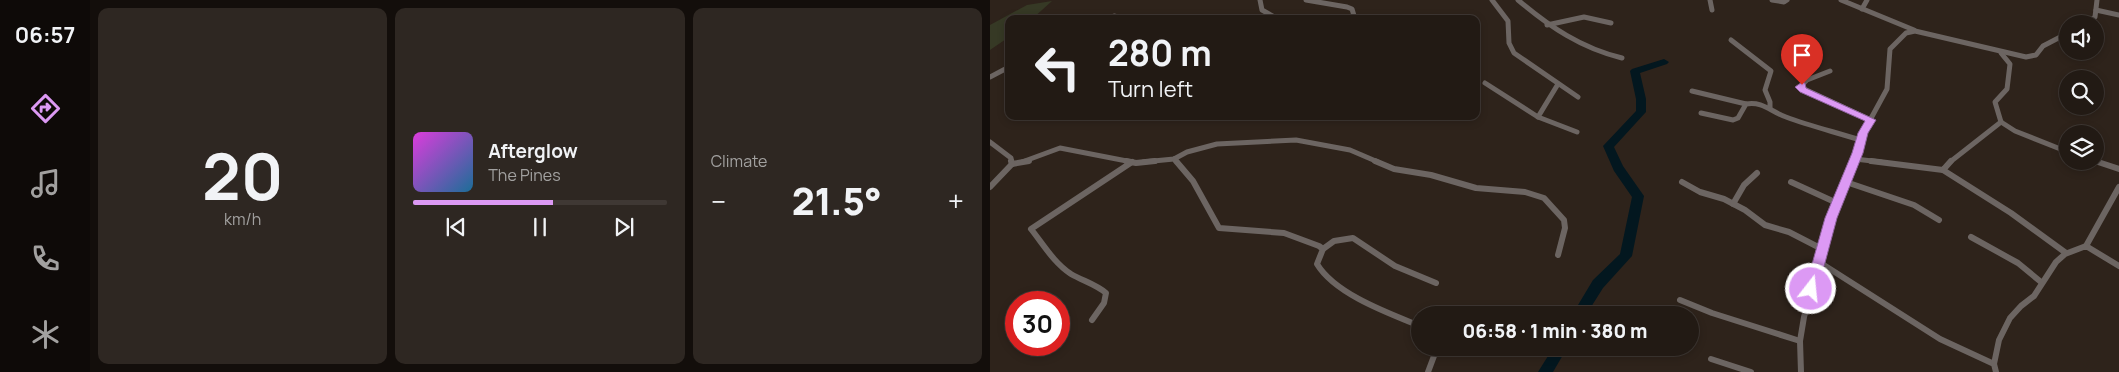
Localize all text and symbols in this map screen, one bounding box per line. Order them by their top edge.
map controls [2059,15,2104,170]
button: sound [2059,15,2104,60]
text: 06:57 [15,20,75,50]
text: 280 m [1108,29,1212,77]
pin [1781,34,1823,85]
icon: left [1025,35,1090,100]
icon: arrive [1788,41,1816,69]
button: search [2059,70,2104,115]
text: Turn left [1108,74,1193,104]
icon: directions [28,91,63,126]
button: layers [2059,125,2104,170]
text: 20 [202,131,283,220]
text: Afterglow [488,138,578,164]
text: Climate [711,150,767,172]
text: The Pines [488,164,561,186]
icon: music [28,166,63,201]
text: 21.5° [792,174,882,226]
text: − [711,182,726,220]
text: + [948,182,964,220]
text: km/h [224,208,261,230]
icon: previous [442,213,470,241]
icon: pause [526,213,554,241]
icon: next [610,213,638,241]
icon: phone [28,241,63,276]
position arrow [1784,262,1836,314]
speed limit sign: 30 [1005,291,1070,356]
icon: climate [28,317,63,352]
text: 06:58 · 1 min · 380 m [1463,318,1647,344]

